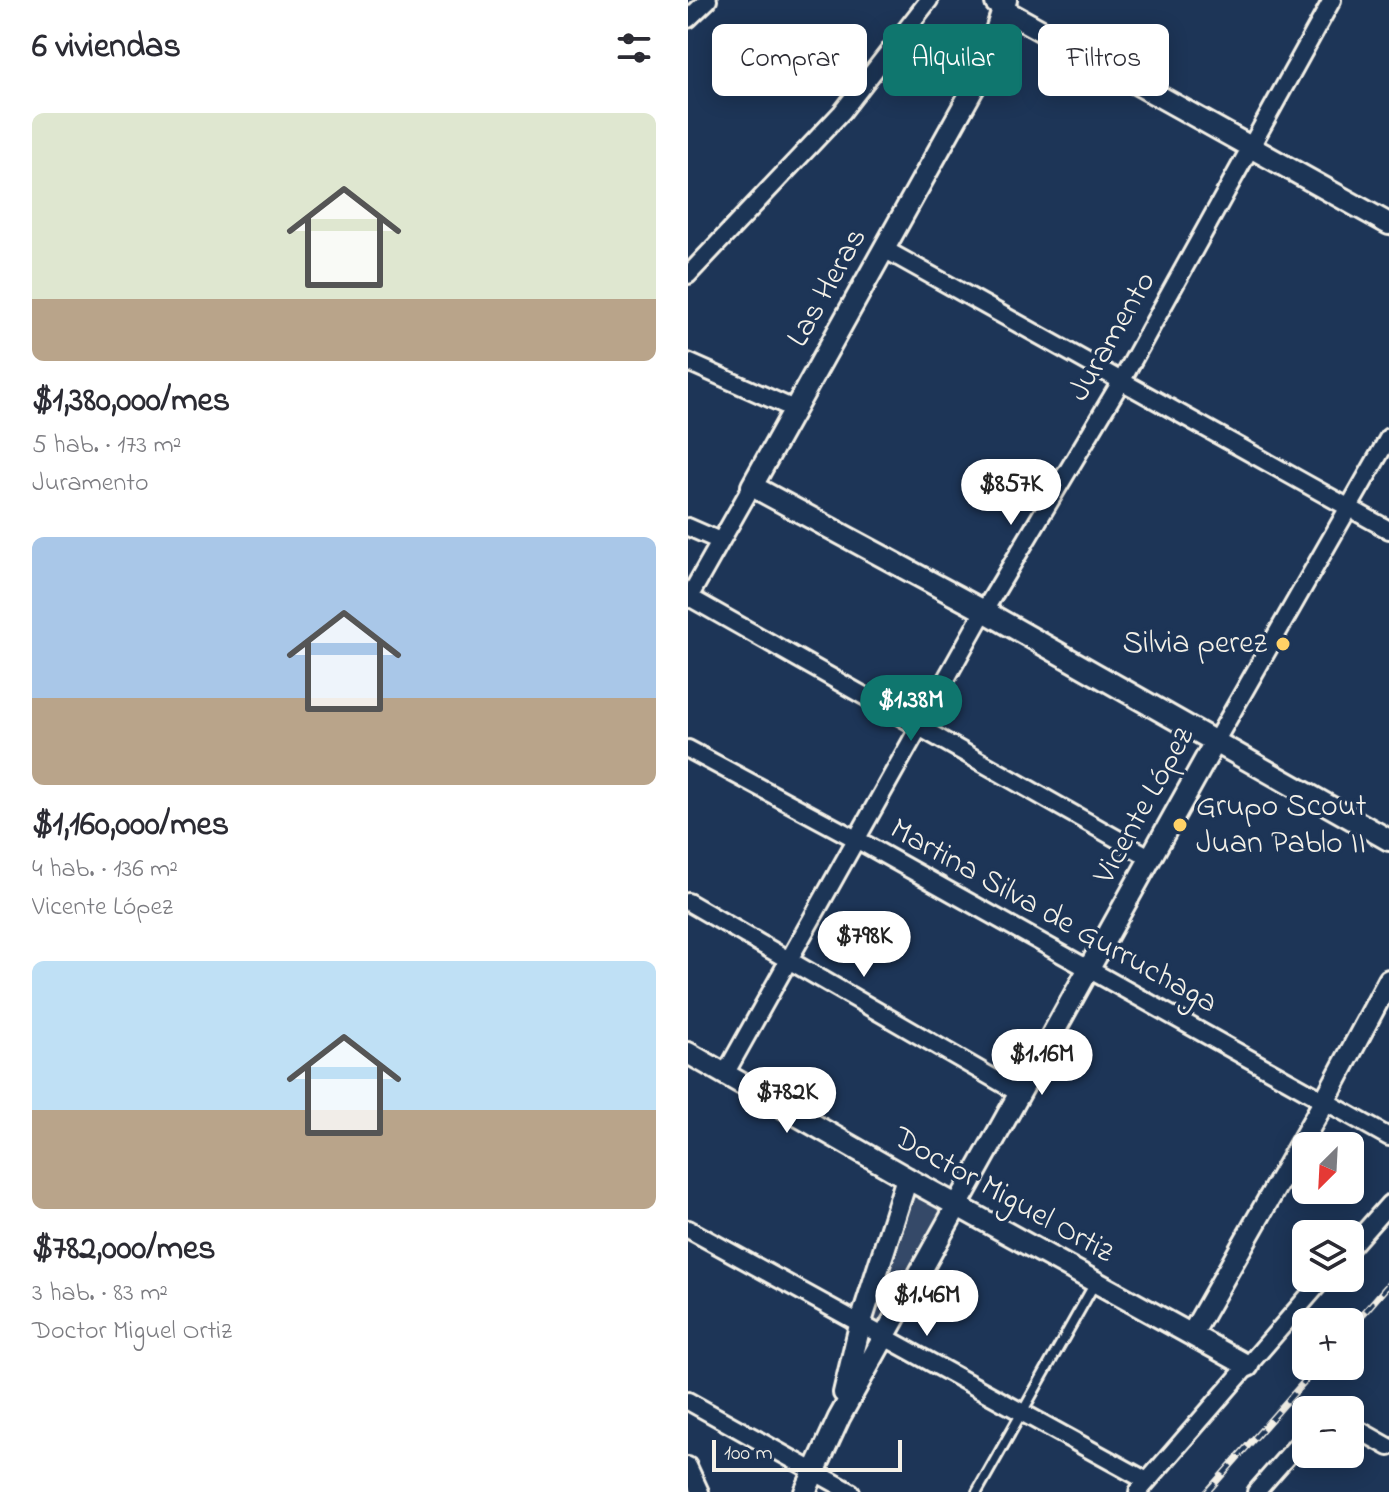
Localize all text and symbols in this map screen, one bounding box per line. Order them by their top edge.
text: 6 viviendas [32,23,181,73]
chip: Comprar [712,24,867,96]
chip: Alquilar [883,24,1022,96]
chip: Filtros [1038,24,1169,96]
icon: filters [612,26,656,70]
icon: home [272,165,416,309]
street label: Las Heras [776,220,880,356]
street label: Juramento [1057,263,1169,411]
text: $1,380,000/mes [32,377,230,427]
text: 5 hab. · 173 m² [32,427,181,465]
pin: $857K [955,459,1067,527]
text: Juramento [32,465,148,503]
text: $857K [979,466,1043,504]
icon: home [272,589,416,733]
place label: Silvia perez [1123,621,1268,668]
marker: Silvia perez [1274,635,1292,653]
pin: $1.38M [846,675,976,743]
text: $1.38M [878,682,944,720]
street label: Vicente López [1082,718,1208,894]
place label: Grupo Scout Juan Pablo II [1196,784,1367,868]
text: $1,160,000/mes [32,801,229,851]
street label: Martina Silva de Gurruchaga [880,807,1226,1027]
marker: Grupo Scout Juan Pablo II [1171,816,1189,834]
text: 4 hab. · 136 m² [32,851,178,889]
text: Vicente López [32,889,173,927]
pin: $798K [808,911,920,979]
text: $798K [836,918,892,956]
icon: home [272,1013,416,1157]
pin: $1.16M [977,1029,1107,1097]
text: $1.16M [1010,1036,1074,1074]
pin: $782K [731,1067,843,1135]
text: $782K [756,1074,818,1112]
street label: Doctor Miguel Ortiz [883,1115,1122,1276]
north arrow [1292,1132,1364,1204]
map controls [1292,1132,1364,1468]
button: layers [1292,1220,1364,1292]
text: $782,000/mes [32,1225,216,1275]
pin: $1.46M [862,1270,992,1338]
text: 3 hab. · 83 m² [32,1275,168,1313]
text: $1.46M [893,1277,961,1315]
button: + [1292,1308,1364,1380]
text: Doctor Miguel Ortiz [32,1313,232,1351]
button: − [1292,1396,1364,1468]
scale bar [712,1436,902,1472]
text: 100 m [724,1438,773,1470]

